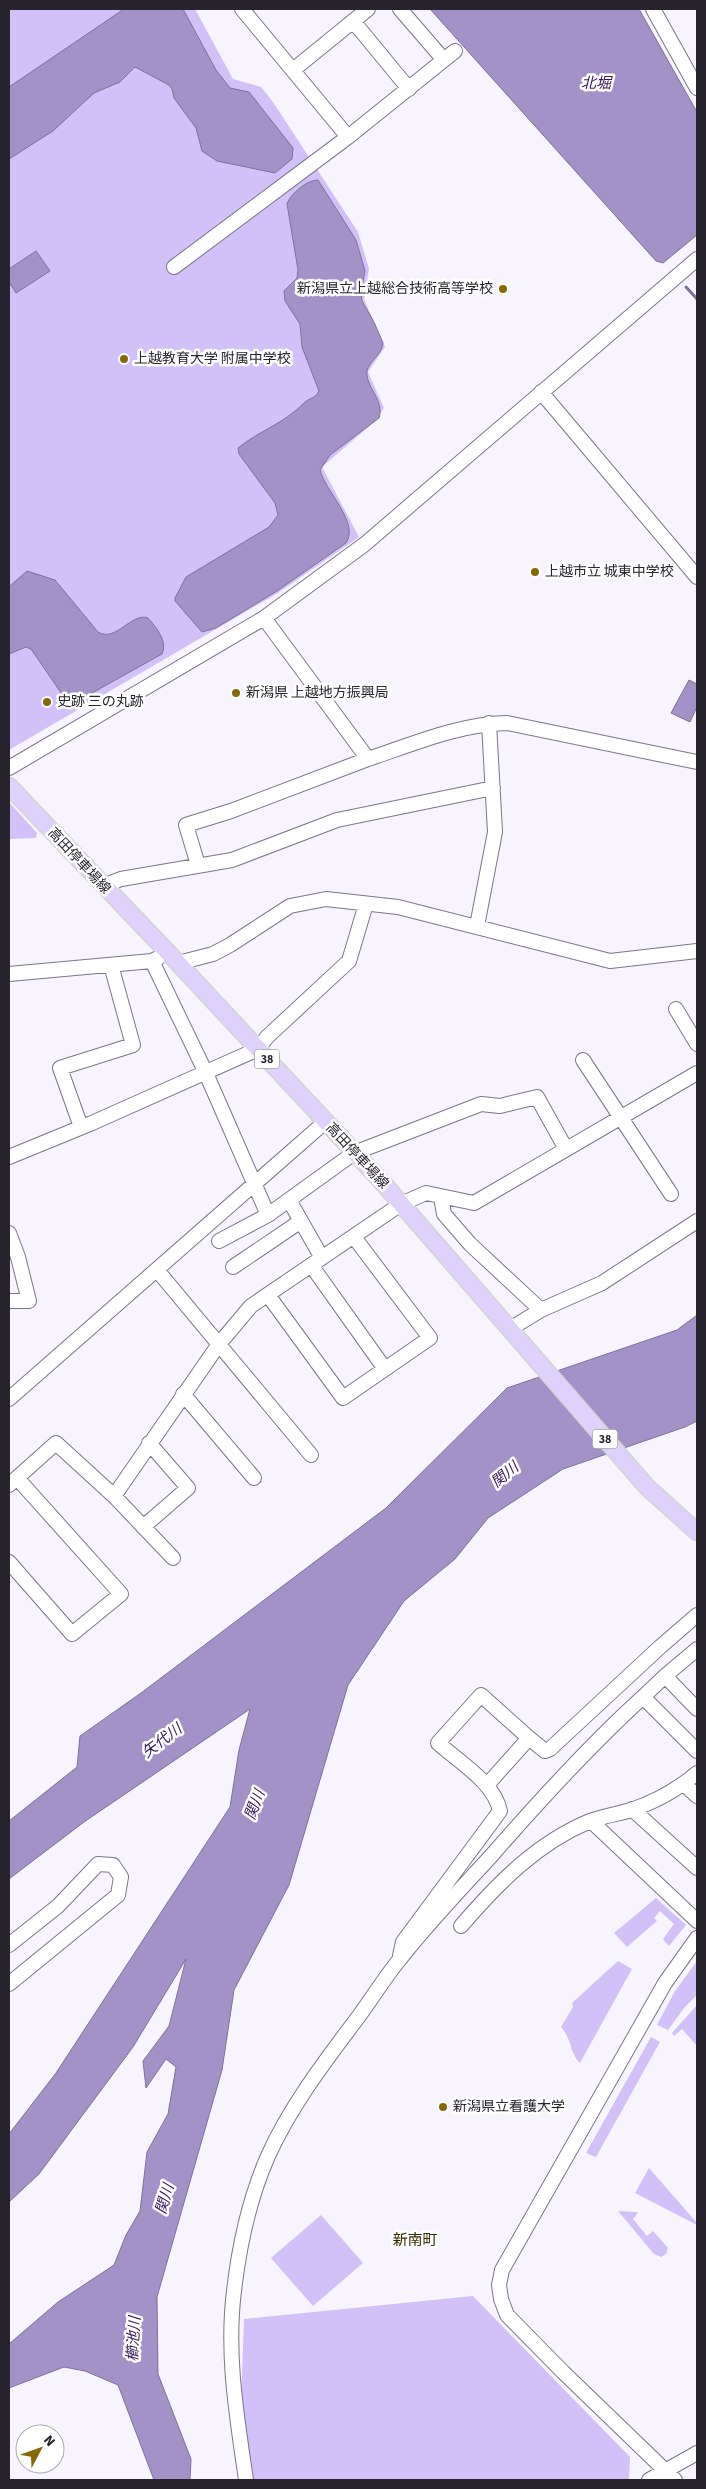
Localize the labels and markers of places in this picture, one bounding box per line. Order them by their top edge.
place label: 新潟県立上越総合技術高等学校 [297,279,493,299]
marker: 新潟県立上越総合技術高等学校 [497,283,509,295]
place label: 上越教育大学 附属中学校 [134,349,291,369]
marker: 上越教育大学 附属中学校 [118,353,130,365]
place label: 上越市立 城東中学校 [545,562,674,582]
marker: 上越市立 城東中学校 [529,566,541,578]
place label: 新潟県 上越地方振興局 [246,683,389,703]
marker: 新潟県 上越地方振興局 [230,687,242,699]
place label: 史跡 三の丸跡 [57,692,144,712]
marker: 史跡 三の丸跡 [41,696,53,708]
place label: 新潟県立看護大学 [453,2097,565,2117]
marker: 新潟県立看護大学 [437,2101,449,2113]

